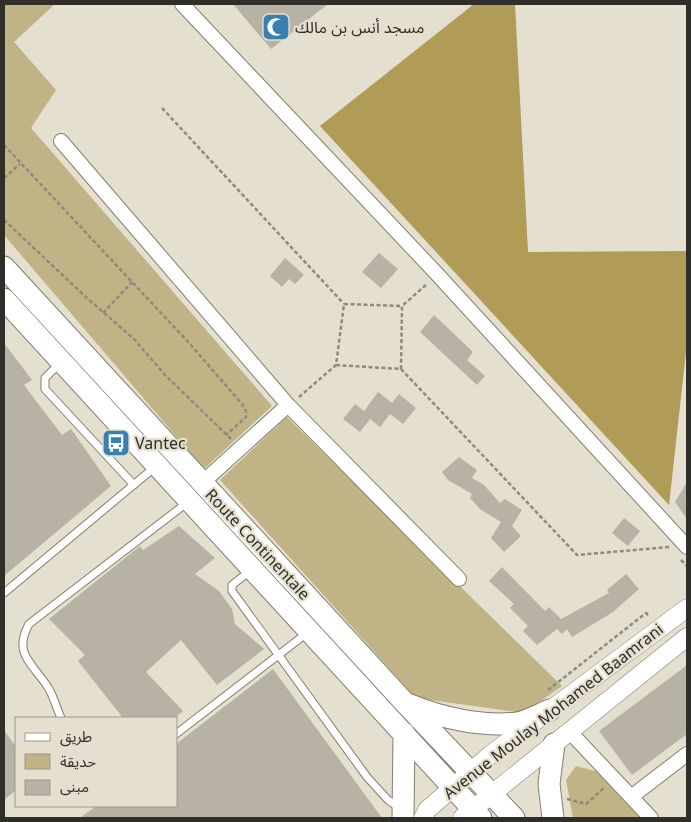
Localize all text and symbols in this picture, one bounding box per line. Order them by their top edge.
mosque icon: مسجد أنس بن مالك [261,12,291,42]
place label: مسجد أنس بن مالك [295,16,425,38]
bus stop icon: Vantec [101,428,131,458]
place label: Vantec [135,432,186,454]
street label: Route Continentale [201,484,315,604]
street label: Avenue Moulay Mohamed Baamrani [438,618,668,804]
legend [15,717,178,807]
text: طريق [60,726,92,747]
text: حديقة [60,751,96,771]
text: مبنى [60,776,89,796]

